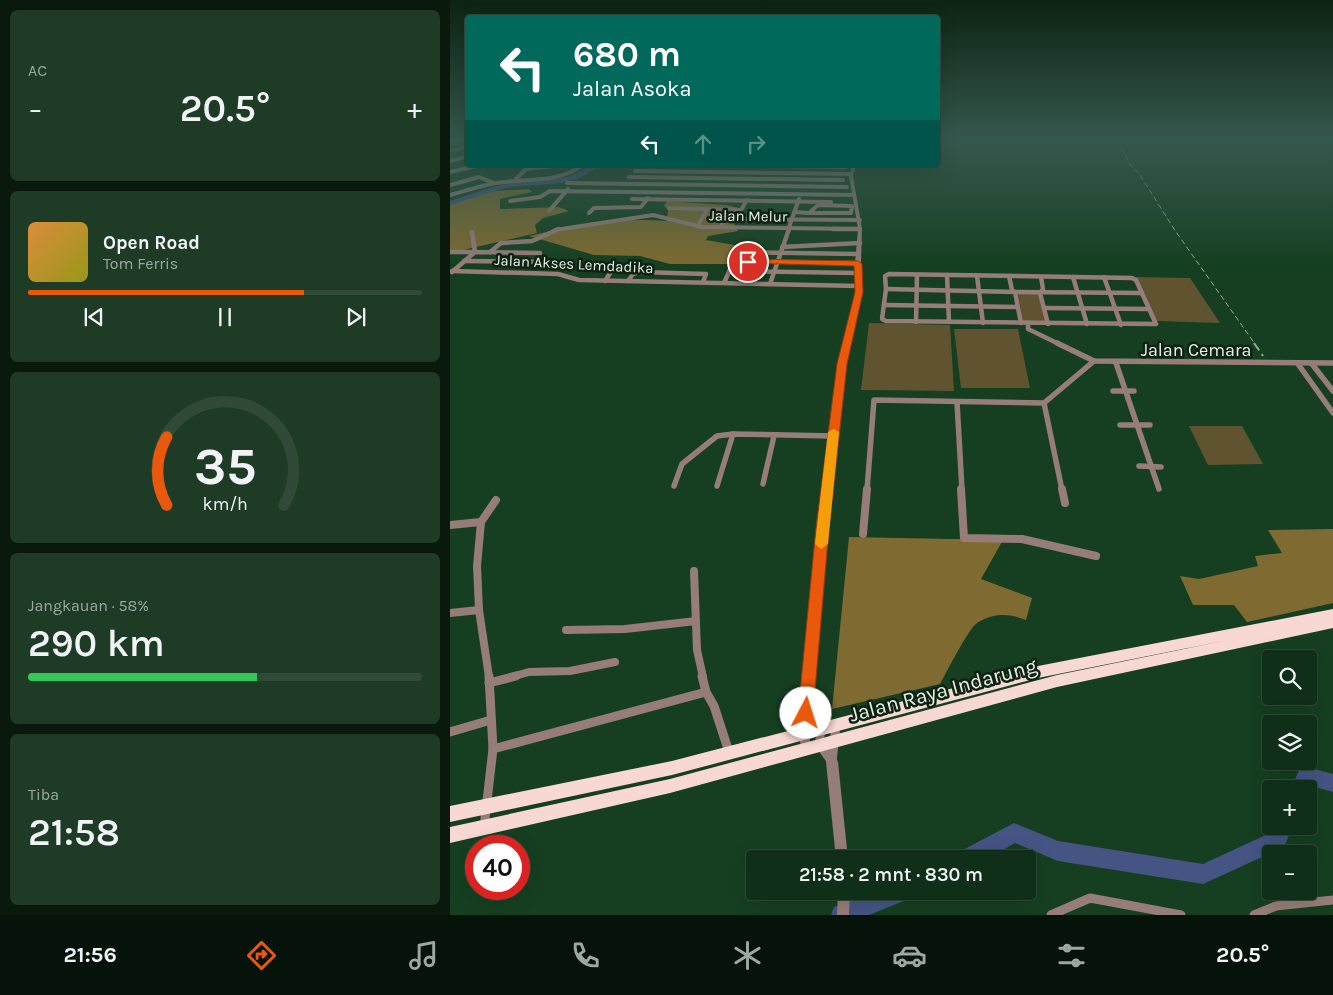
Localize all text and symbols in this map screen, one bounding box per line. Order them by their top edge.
text: 680 m [573,34,681,75]
icon: left [490,35,555,100]
text: AC [28,61,47,80]
text: Jalan Asoka [573,76,692,102]
text: 20.5° [180,86,270,131]
text: − [28,92,43,125]
text: + [407,92,422,125]
icon: left [636,130,664,158]
icon: ahead [689,130,717,158]
icon: right [742,130,770,158]
street label: Jalan Melur [709,206,788,226]
text: Open Road [103,232,200,254]
pin [727,241,769,283]
icon: arrive [734,248,762,276]
street label: Jalan Akses Lemdadika [494,251,654,277]
text: Tom Ferris [103,254,178,273]
icon: previous [80,303,108,331]
icon: pause [211,303,239,331]
icon: next [342,303,370,331]
street label: Jalan Cemara [1141,339,1251,361]
text: 35 [194,436,256,497]
text: km/h [202,494,248,515]
text: Jangkauan · 58% [28,596,149,615]
text: 290 km [28,621,165,666]
map controls [1262,650,1317,900]
button: search [1262,650,1317,705]
street label: Jalan Raya Indarung [847,653,1040,727]
position arrow [779,686,831,738]
button: layers [1262,715,1317,770]
button: + [1262,780,1317,835]
text: Tiba [28,785,59,804]
text: 21:58 [28,810,120,855]
speed limit sign: 40 [465,835,530,900]
button: − [1262,845,1317,900]
text: 21:58 · 2 mnt · 830 m [799,864,983,886]
icon: directions [244,938,279,973]
icon: music [406,938,441,973]
icon: phone [568,938,603,973]
icon: climate [730,938,765,973]
icon: car [892,938,927,973]
icon: filters [1054,938,1089,973]
text: 21:56 [64,942,117,968]
text: 20.5° [1216,942,1269,968]

